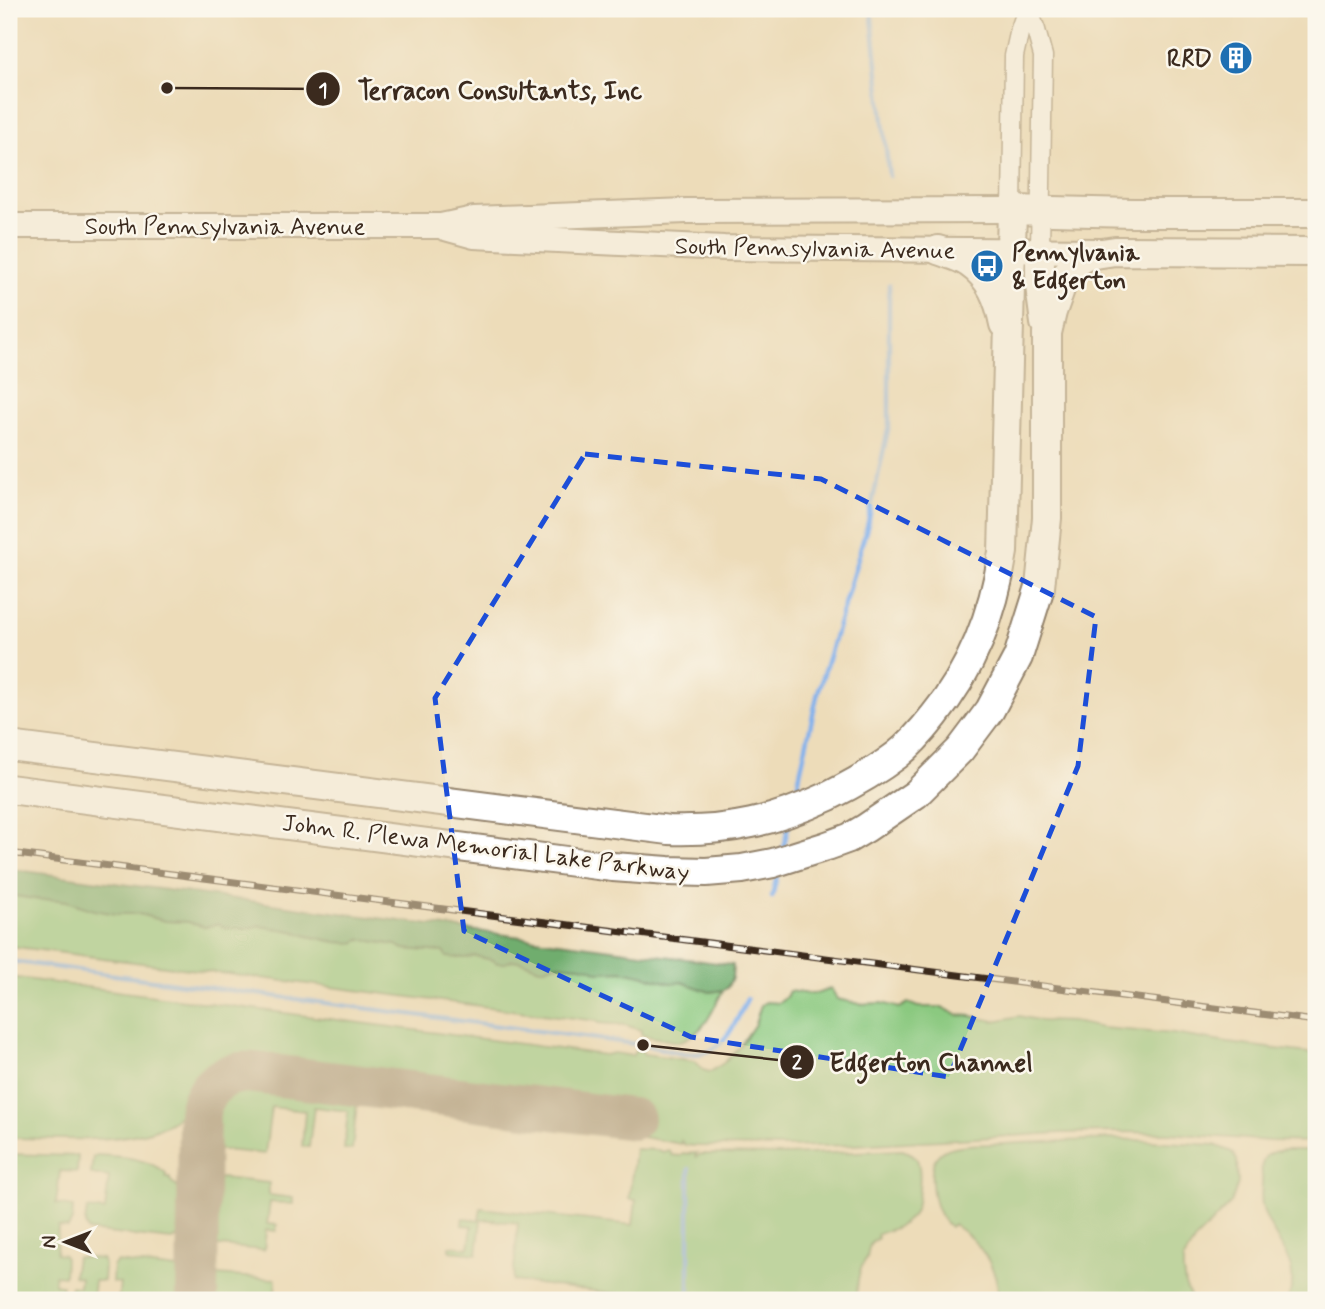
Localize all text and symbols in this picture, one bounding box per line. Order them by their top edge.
building icon: RRD [1217,39,1255,77]
place label: RRD [1167,44,1212,75]
callout: Terracon Consultants, Inc [305,66,660,113]
text: Terracon Consultants, Inc [358,75,642,109]
text: 1 [318,77,328,105]
street label: South Pennsylvania Avenue [85,212,365,243]
street label: South Pennsylvania Avenue [674,232,956,267]
place label: Pennylvania & Edgerton [1012,238,1140,300]
bus stop icon: Pennylvania & Edgerton [968,247,1006,285]
street label: John R. Plewa Memorial Lake Parkway [281,808,691,889]
callout: Edgerton Channel [780,1038,1048,1085]
text: Edgerton Channel [829,1047,1033,1084]
text: 2 [792,1049,803,1077]
north arrow [32,1208,102,1278]
text: N [38,1236,63,1248]

